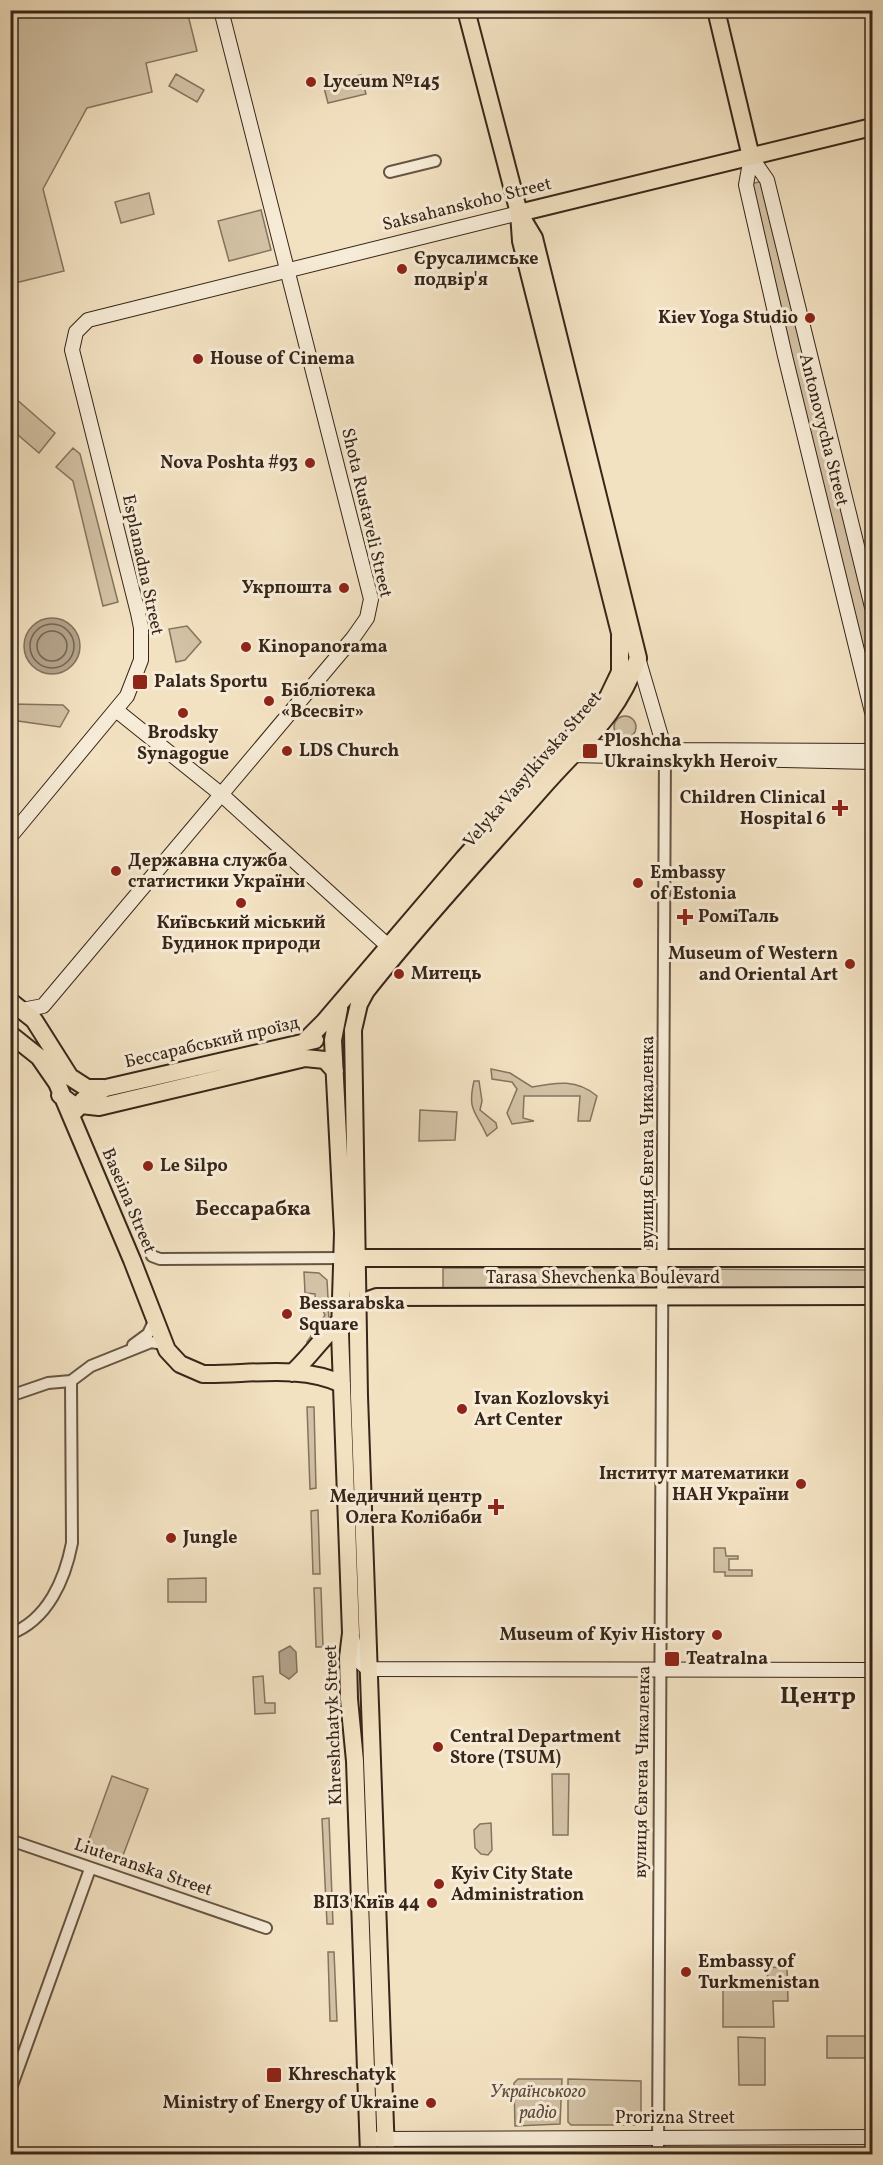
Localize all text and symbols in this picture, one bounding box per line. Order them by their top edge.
place label: Lyceum №145 [323,70,440,95]
marker: Lyceum №145 [304,75,318,89]
street label: Saksahanskoho Street [380,172,554,238]
place label: Єрусалимське подвір'я [414,247,538,293]
marker: Єрусалимське подвір'я [395,262,409,276]
place label: Kiev Yoga Studio [658,306,798,331]
marker: Kiev Yoga Studio [803,311,817,325]
place label: House of Cinema [210,347,355,372]
street label: Antonovycha Street [792,351,854,509]
marker: House of Cinema [191,352,205,366]
street label: Shota Rustaveli Street [334,426,398,600]
place label: Nova Poshta #93 [160,451,298,476]
marker: Nova Poshta #93 [303,456,317,470]
street label: Esplanadna Street [115,492,169,638]
place label: Укрпошта [242,576,332,601]
marker: Укрпошта [337,581,351,595]
place label: Kinopanorama [258,635,388,660]
marker: Kinopanorama [239,640,253,654]
place label: Palats Sportu [154,670,268,695]
marker: Palats Sportu [131,673,149,691]
place label: Бібліотека «Всесвіт» [281,679,376,725]
street label: Velyka Vasylkivska Street [458,686,608,854]
marker: Бібліотека «Всесвіт» [262,694,276,708]
marker: Brodsky Synagogue [176,706,190,720]
place label: Brodsky Synagogue [137,721,229,767]
place label: Ploshcha Ukrainskykh Heroiv [604,729,778,775]
place label: LDS Church [299,739,399,764]
marker: Ploshcha Ukrainskykh Heroiv [581,742,599,760]
marker: LDS Church [280,744,294,758]
place label: Children Clinical Hospital 6 [680,786,826,832]
marker: Children Clinical Hospital 6 [831,799,849,817]
place label: Державна служба статистики України [128,849,305,895]
place label: Embassy of Estonia [650,861,737,907]
marker: Державна служба статистики України [109,864,123,878]
marker: Embassy of Estonia [631,876,645,890]
marker: Київський міський Будинок природи [234,896,248,910]
place label: РоміТаль [698,905,779,930]
marker: РоміТаль [676,908,694,926]
place label: Київський міський Будинок природи [156,911,326,957]
place label: Museum of Western and Oriental Art [668,942,838,988]
marker: Museum of Western and Oriental Art [843,957,857,971]
place label: Митець [411,962,482,987]
marker: Митець [392,967,406,981]
street label: Бессарабський проїзд [122,1011,302,1075]
street label: вулиця Євгена Чикаленка [636,1036,661,1248]
street label: Baseina Street [95,1144,161,1258]
place label: Le Silpo [160,1154,228,1179]
marker: Le Silpo [141,1159,155,1173]
district label: Бессарабка [195,1195,311,1224]
street label: Tarasa Shevchenka Boulevard [486,1266,720,1291]
place label: Bessarabska Square [299,1292,405,1338]
marker: Bessarabska Square [280,1307,294,1321]
place label: Ivan Kozlovskyi Art Center [474,1387,609,1433]
marker: Ivan Kozlovskyi Art Center [455,1402,469,1416]
place label: Інститут математики НАН України [599,1462,789,1508]
marker: Інститут математики НАН України [794,1477,808,1491]
place label: Медичний центр Олега Колібаби [330,1485,482,1531]
marker: Медичний центр Олега Колібаби [487,1498,505,1516]
place label: Jungle [182,1526,238,1551]
marker: Jungle [164,1531,178,1545]
place label: Museum of Kyiv History [499,1623,705,1648]
marker: Museum of Kyiv History [710,1628,724,1642]
street label: Khreshchatyk Street [319,1644,349,1806]
place label: Teatralna [686,1647,768,1672]
marker: Teatralna [663,1650,681,1668]
street label: вулиця Євгена Чикаленка [629,1665,657,1878]
district label: Центр [780,1680,856,1714]
place label: Central Department Store (TSUM) [450,1725,621,1771]
marker: Central Department Store (TSUM) [431,1740,445,1754]
street label: Liuteranska Street [70,1833,216,1903]
place label: Kyiv City State Administration [451,1862,584,1908]
marker: Kyiv City State Administration [432,1877,446,1891]
place label: ВПЗ Київ 44 [313,1891,420,1916]
marker: ВПЗ Київ 44 [425,1896,439,1910]
place label: Embassy of Turkmenistan [698,1950,820,1996]
marker: Embassy of Turkmenistan [679,1965,693,1979]
place label: Khreschatyk [288,2063,396,2088]
marker: Khreschatyk [265,2066,283,2084]
park label: Українського радіо [490,2080,586,2126]
place label: Ministry of Energy of Ukraine [163,2091,419,2116]
marker: Ministry of Energy of Ukraine [424,2096,438,2110]
street label: Prorizna Street [615,2106,735,2131]

